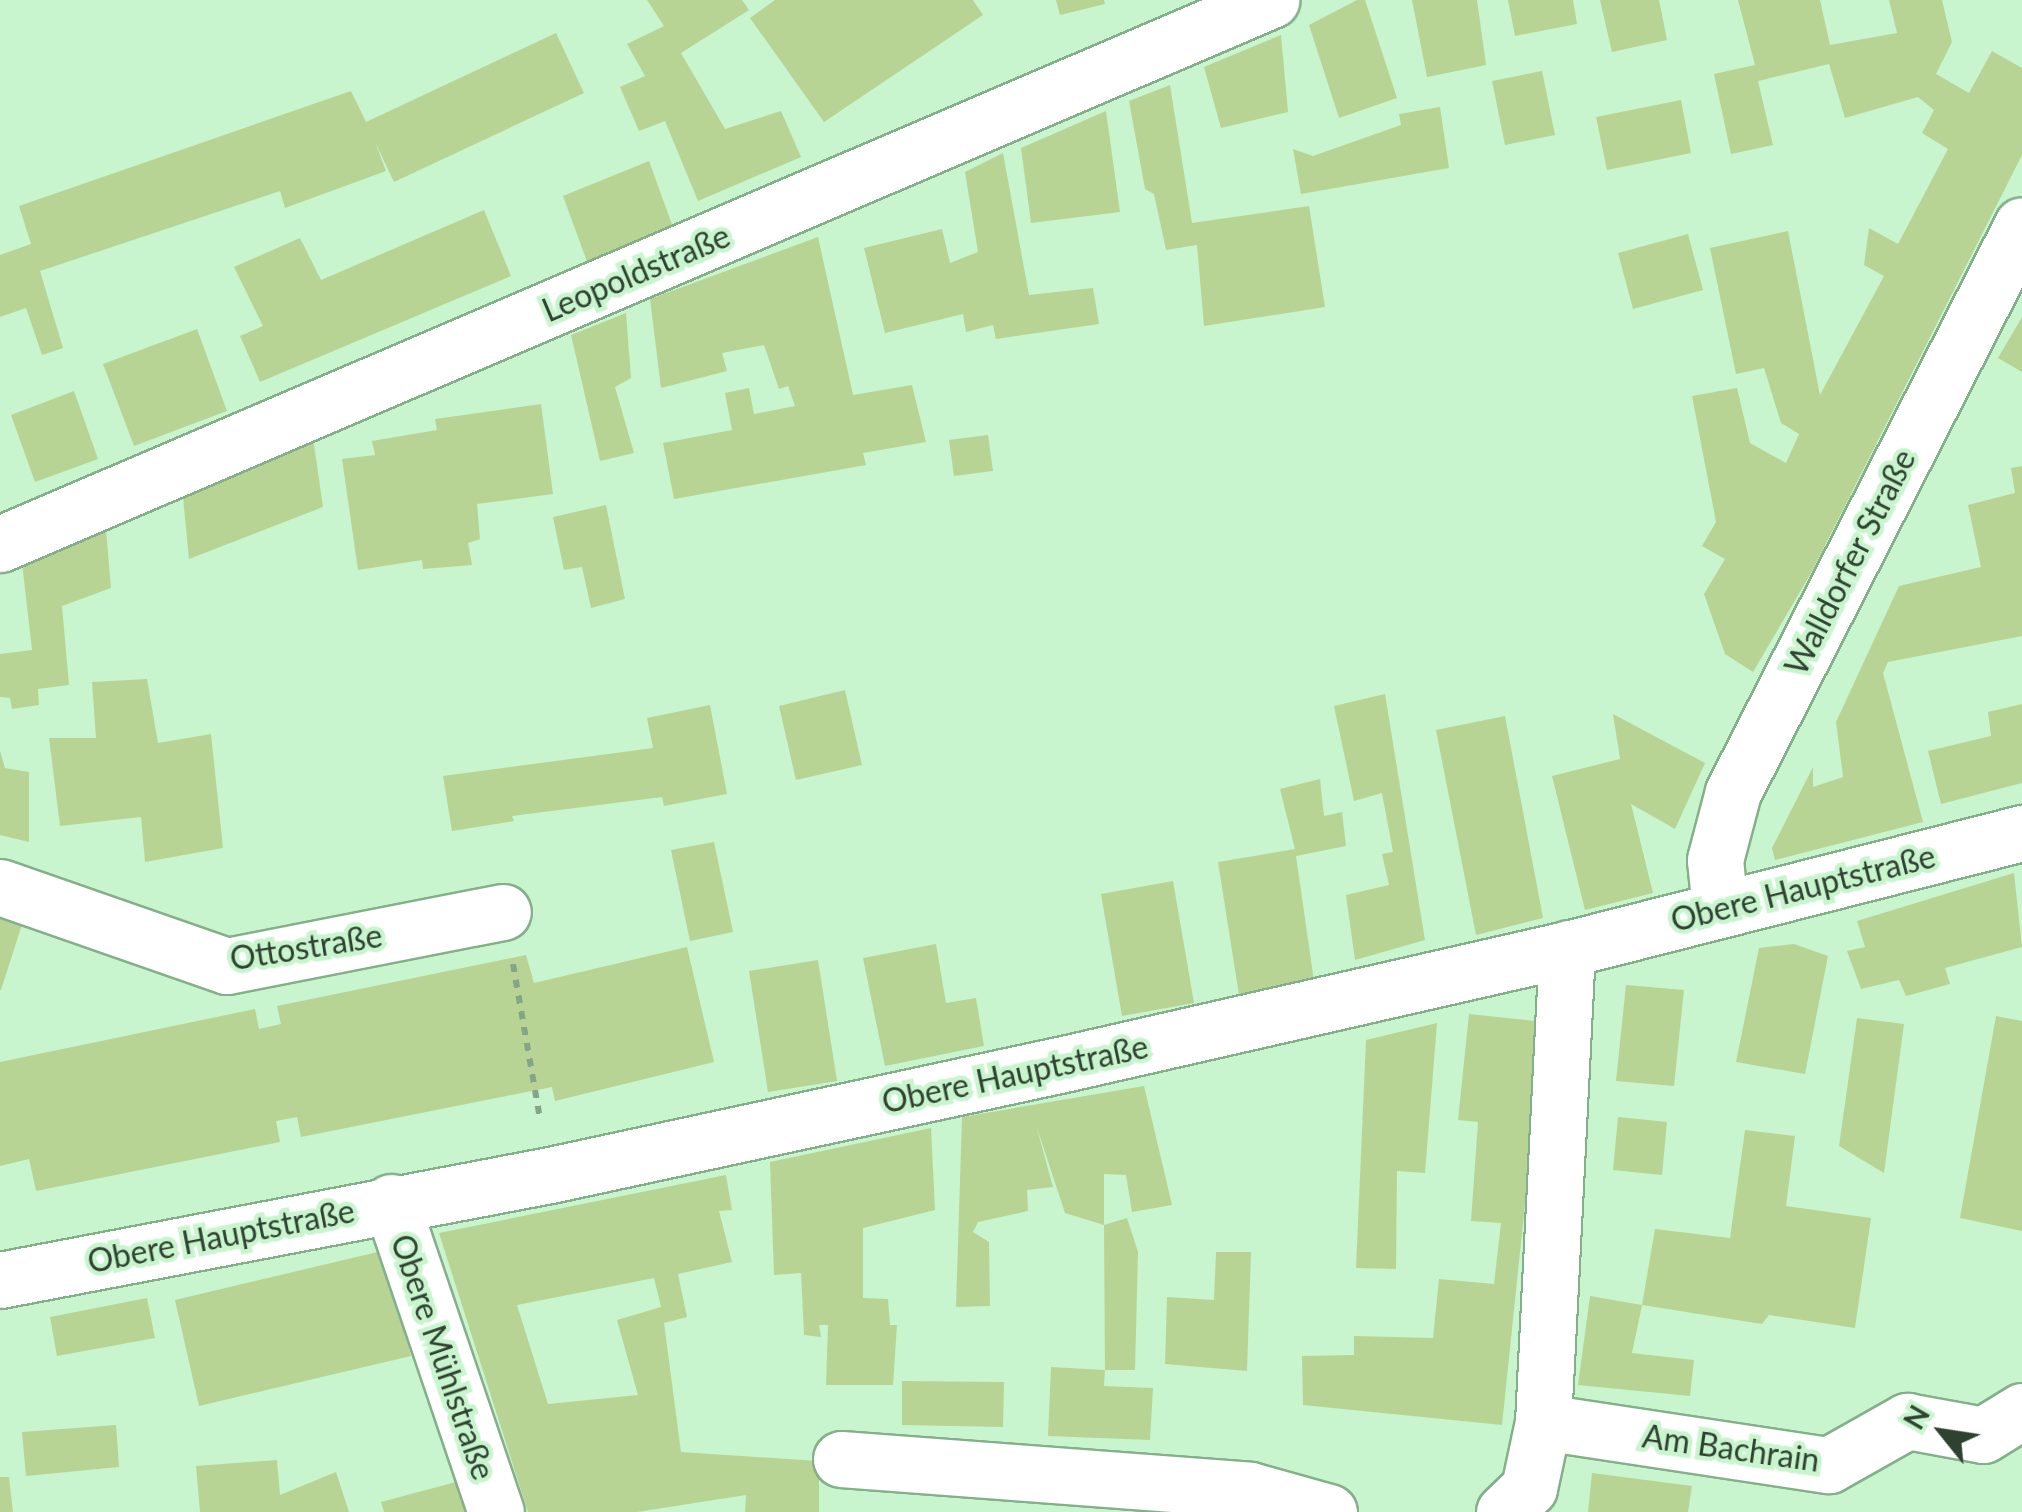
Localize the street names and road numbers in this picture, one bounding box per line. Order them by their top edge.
street label: Leopoldstraße [536,216,736,330]
street label: Walldorfer Straße [1777,443,1923,681]
street label: Obere Hauptstraße [1667,837,1939,939]
street label: Ottostraße [227,916,385,978]
street label: Obere Hauptstraße [878,1027,1152,1121]
street label: Obere Hauptstraße [84,1191,358,1281]
street label: Obere Mühlstraße [383,1229,503,1485]
street label: Am Bachrain [1640,1417,1822,1479]

